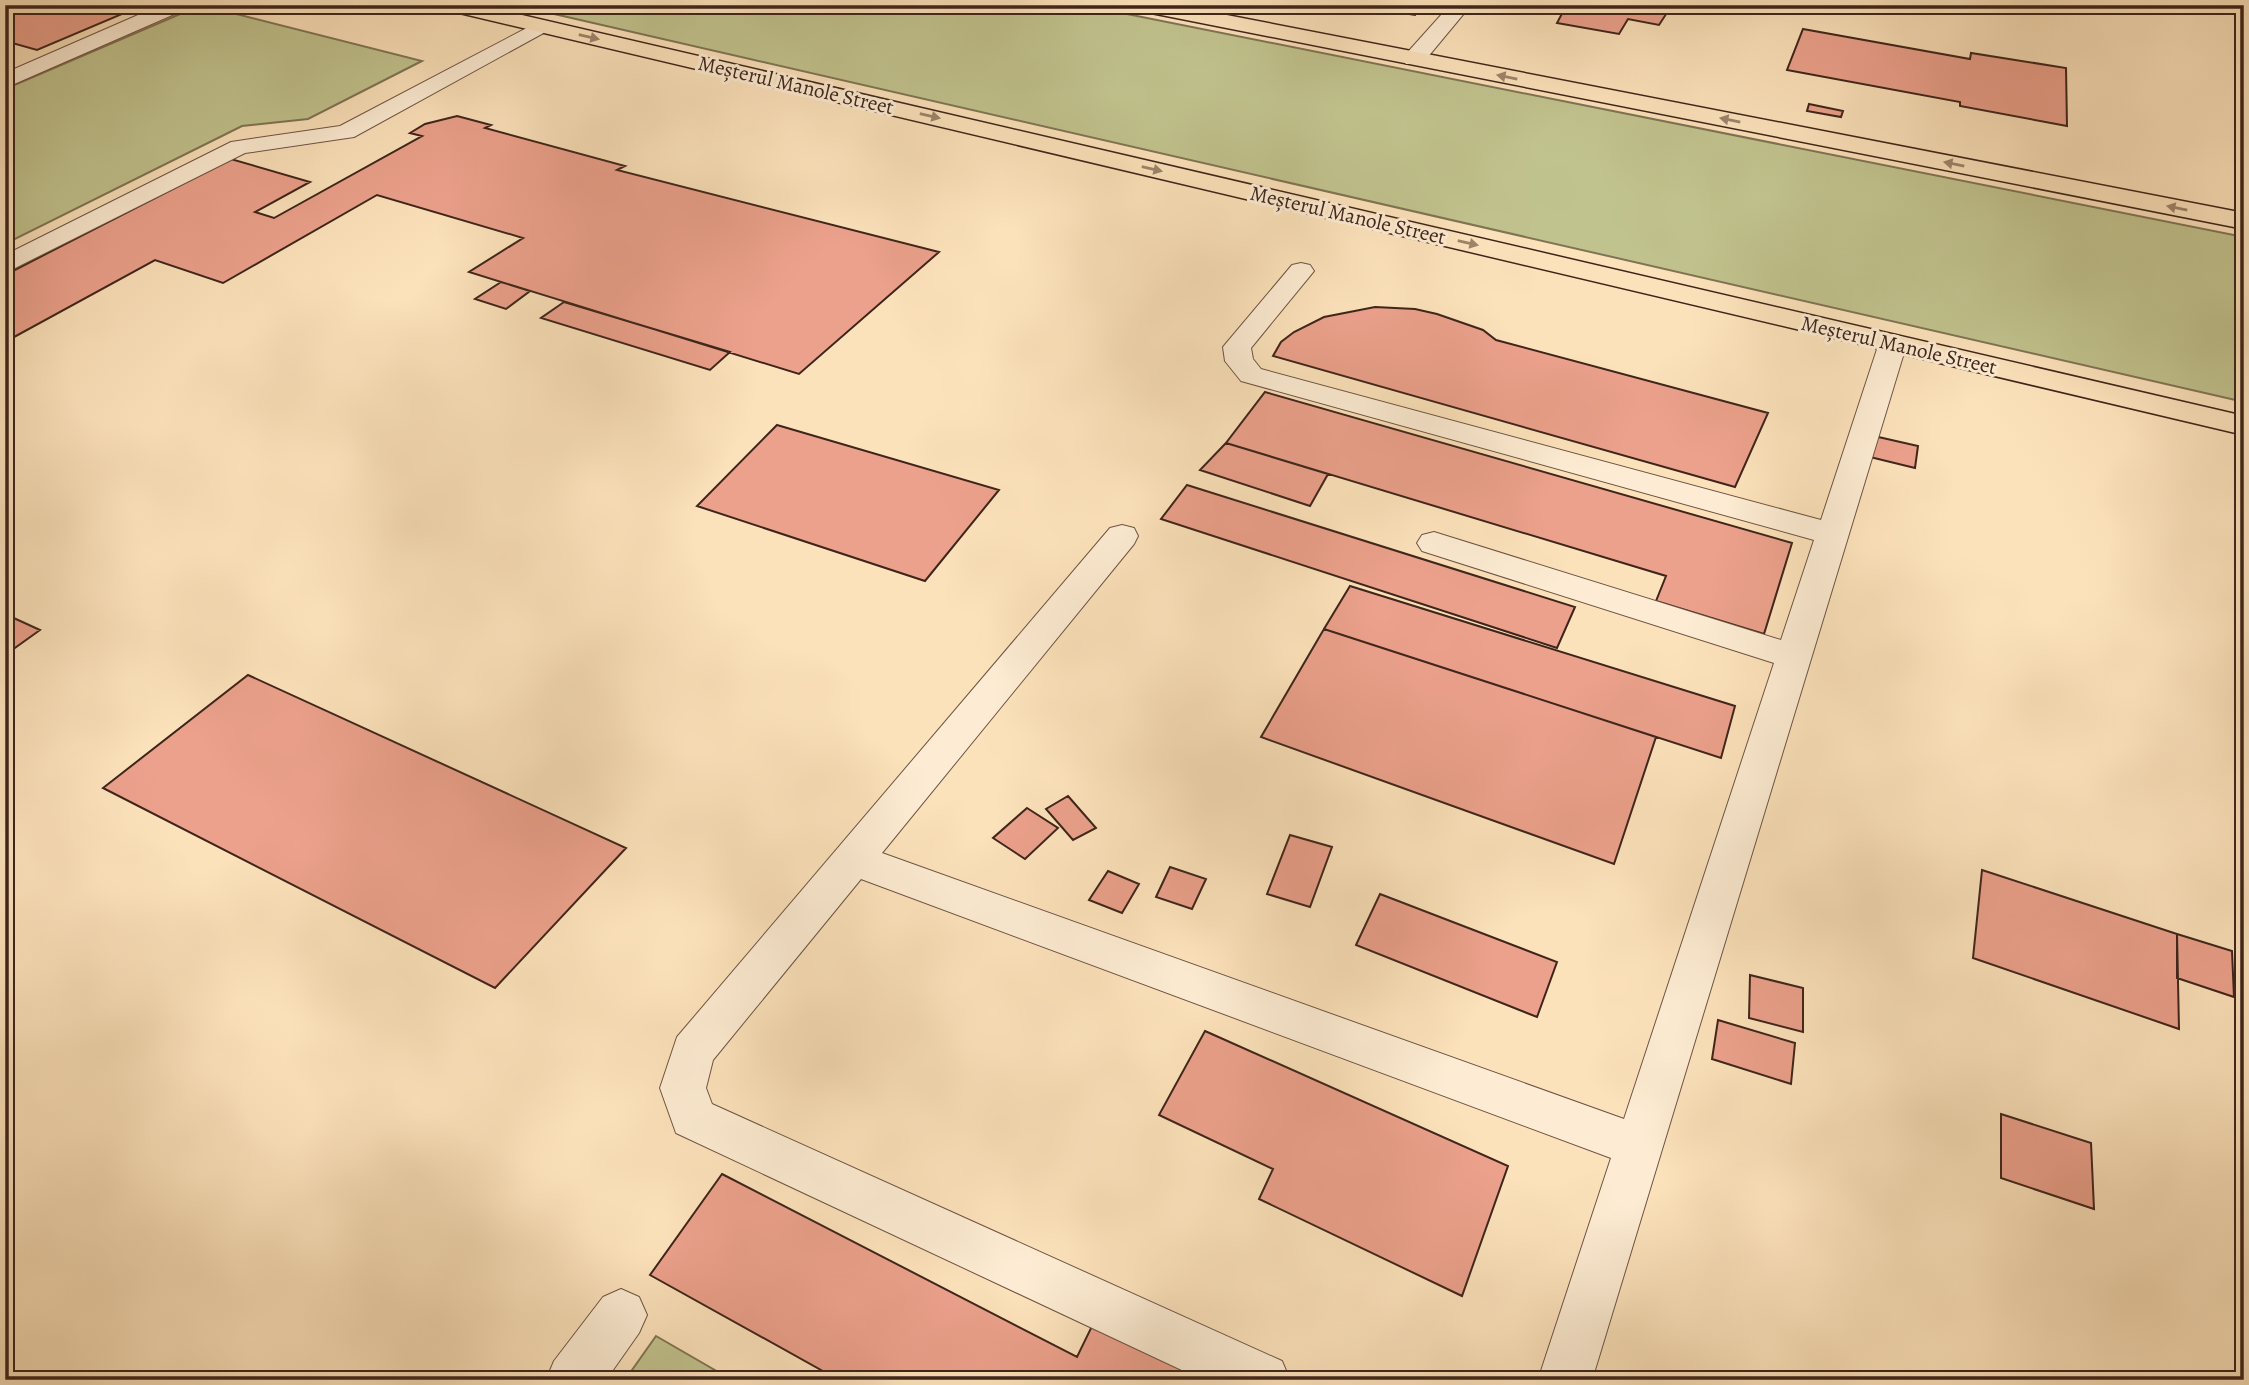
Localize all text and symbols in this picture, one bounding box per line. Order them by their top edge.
one-way arrow [578,32,600,43]
street label: Meșterul Manole Street [695,49,897,121]
one-way arrow [1496,71,1518,82]
one-way arrow [919,111,941,122]
one-way arrow [1719,114,1741,125]
one-way arrow [1943,158,1965,169]
one-way arrow [1141,163,1163,174]
street label: Meșterul Manole Street [1247,179,1449,251]
one-way arrow [2166,203,2188,214]
one-way arrow [1457,238,1479,249]
street label: Meșterul Manole Street [1798,309,2000,381]

